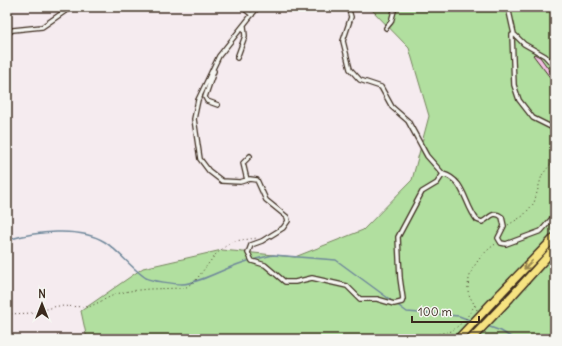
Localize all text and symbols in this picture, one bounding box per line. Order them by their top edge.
one-way arrow [523,260,533,270]
north arrow [22,284,62,324]
text: N [38,287,46,301]
scale bar [412,298,479,324]
text: 100 m [418,304,452,319]

